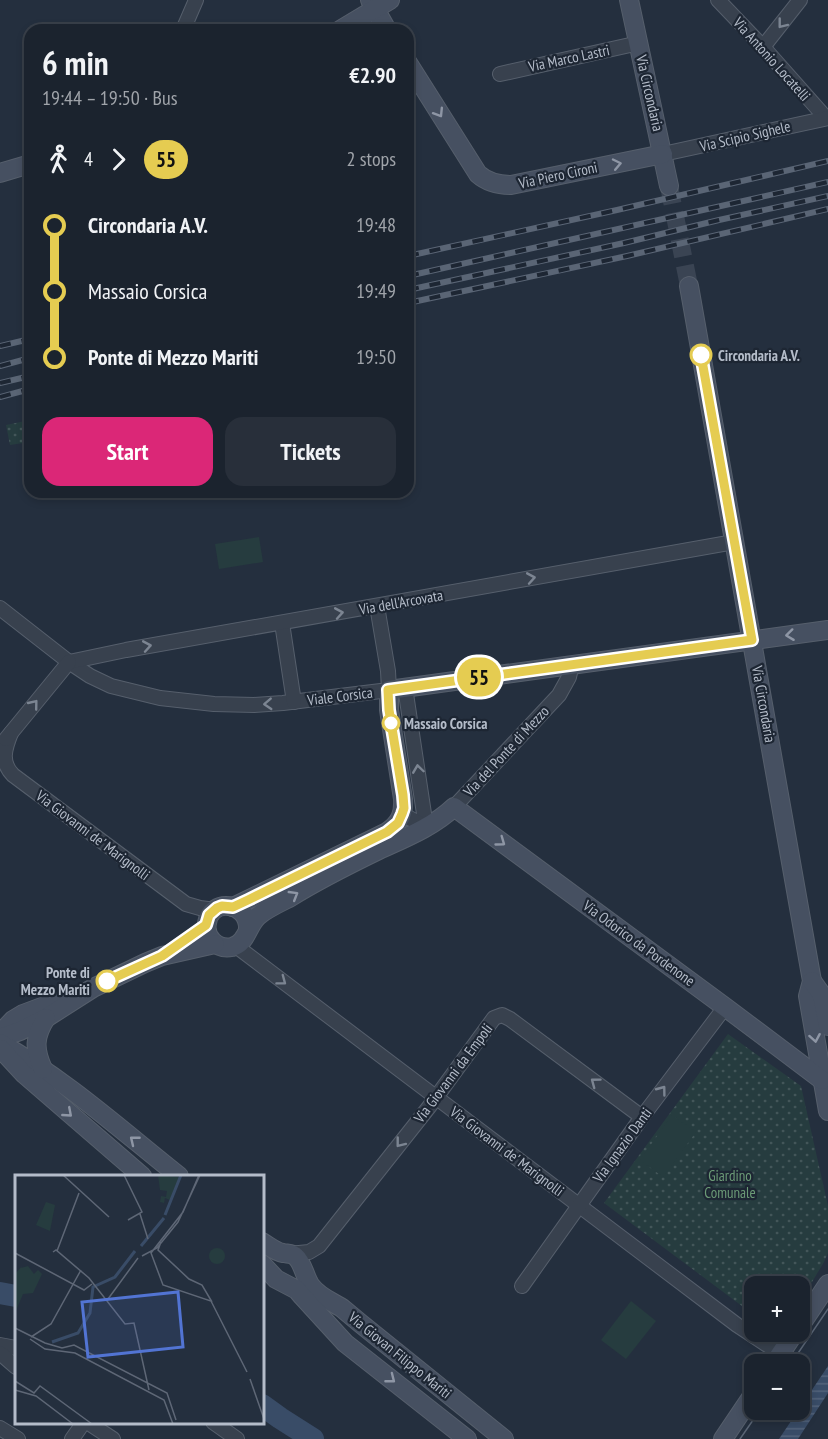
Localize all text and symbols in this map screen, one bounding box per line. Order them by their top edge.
street label: Via Antonio Locatelli [729,12,815,105]
one-way arrow [778,17,789,28]
street label: Via Marco Lastri [526,40,611,76]
text: 6 min [42,41,109,84]
street label: Via Circondaria [632,52,668,133]
text: €2.90 [349,61,396,89]
text: 19:44 – 19:50 · Bus [42,85,177,111]
one-way arrow [432,107,444,117]
street label: Via Scipio Sighele [697,116,792,156]
icon: walk [42,143,75,176]
icon: forward [102,143,135,176]
text: 4 [84,146,93,172]
text: 55 [156,146,176,173]
text: 2 stops [347,146,396,172]
street label: Via Piero Cironi [516,157,599,193]
one-way arrow [612,158,622,171]
text: Circondaria A.V. [88,211,208,239]
text: 19:48 [356,212,396,238]
text: Massaio Corsica [88,277,207,305]
text: 19:49 [356,278,396,304]
text: Ponte di Mezzo Mariti [88,343,259,371]
text: 19:50 [356,344,396,370]
marker: Circondaria A.V. [690,344,712,366]
place label: Circondaria A.V. [718,346,800,365]
button: Start [42,417,213,486]
button: Tickets [225,417,396,486]
one-way arrow [526,572,536,585]
street label: Via dell'Arcovata [357,585,444,619]
one-way arrow [334,607,344,620]
one-way arrow [785,628,795,640]
one-way arrow [142,641,151,653]
line badge: 55 [452,658,506,696]
street label: Via Circondaria [748,663,780,744]
text: 55 [469,664,489,691]
street label: Viale Corsica [305,683,374,710]
one-way arrow [263,698,272,711]
one-way arrow [27,700,38,711]
street label: Via del Ponte di Mezzo [458,702,553,801]
marker: Massaio Corsica [382,714,400,732]
place label: Massaio Corsica [404,714,487,733]
one-way arrow [412,765,424,774]
street label: Via Giovanni de' Marignolli [31,785,154,884]
one-way arrow [495,834,506,845]
one-way arrow [288,891,298,902]
street label: Via Odorico da Pordenone [578,895,699,990]
place label: Ponte di Mezzo Mariti [21,963,90,999]
marker: Ponte di Mezzo Mariti [96,970,118,992]
one-way arrow [275,974,286,985]
street label: Via Giovanni da Empoli [409,1020,497,1127]
one-way arrow [808,1033,821,1043]
one-way arrow [591,1078,602,1089]
one-way arrow [655,1085,666,1096]
street label: Via Giovanni de' Marignolli [445,1101,568,1200]
street label: Via Ignazio Danti [588,1104,656,1187]
one-way arrow [61,1105,72,1116]
one-way arrow [129,1136,140,1147]
one-way arrow [397,1137,408,1148]
park label: Giardino Comunale [704,1166,756,1202]
inset map [15,1175,264,1424]
map controls [744,1276,810,1420]
button: + [744,1276,810,1342]
street label: Via Giovan Filippo Mariti [344,1307,455,1402]
button: − [744,1354,810,1420]
one-way arrow [384,1372,395,1383]

